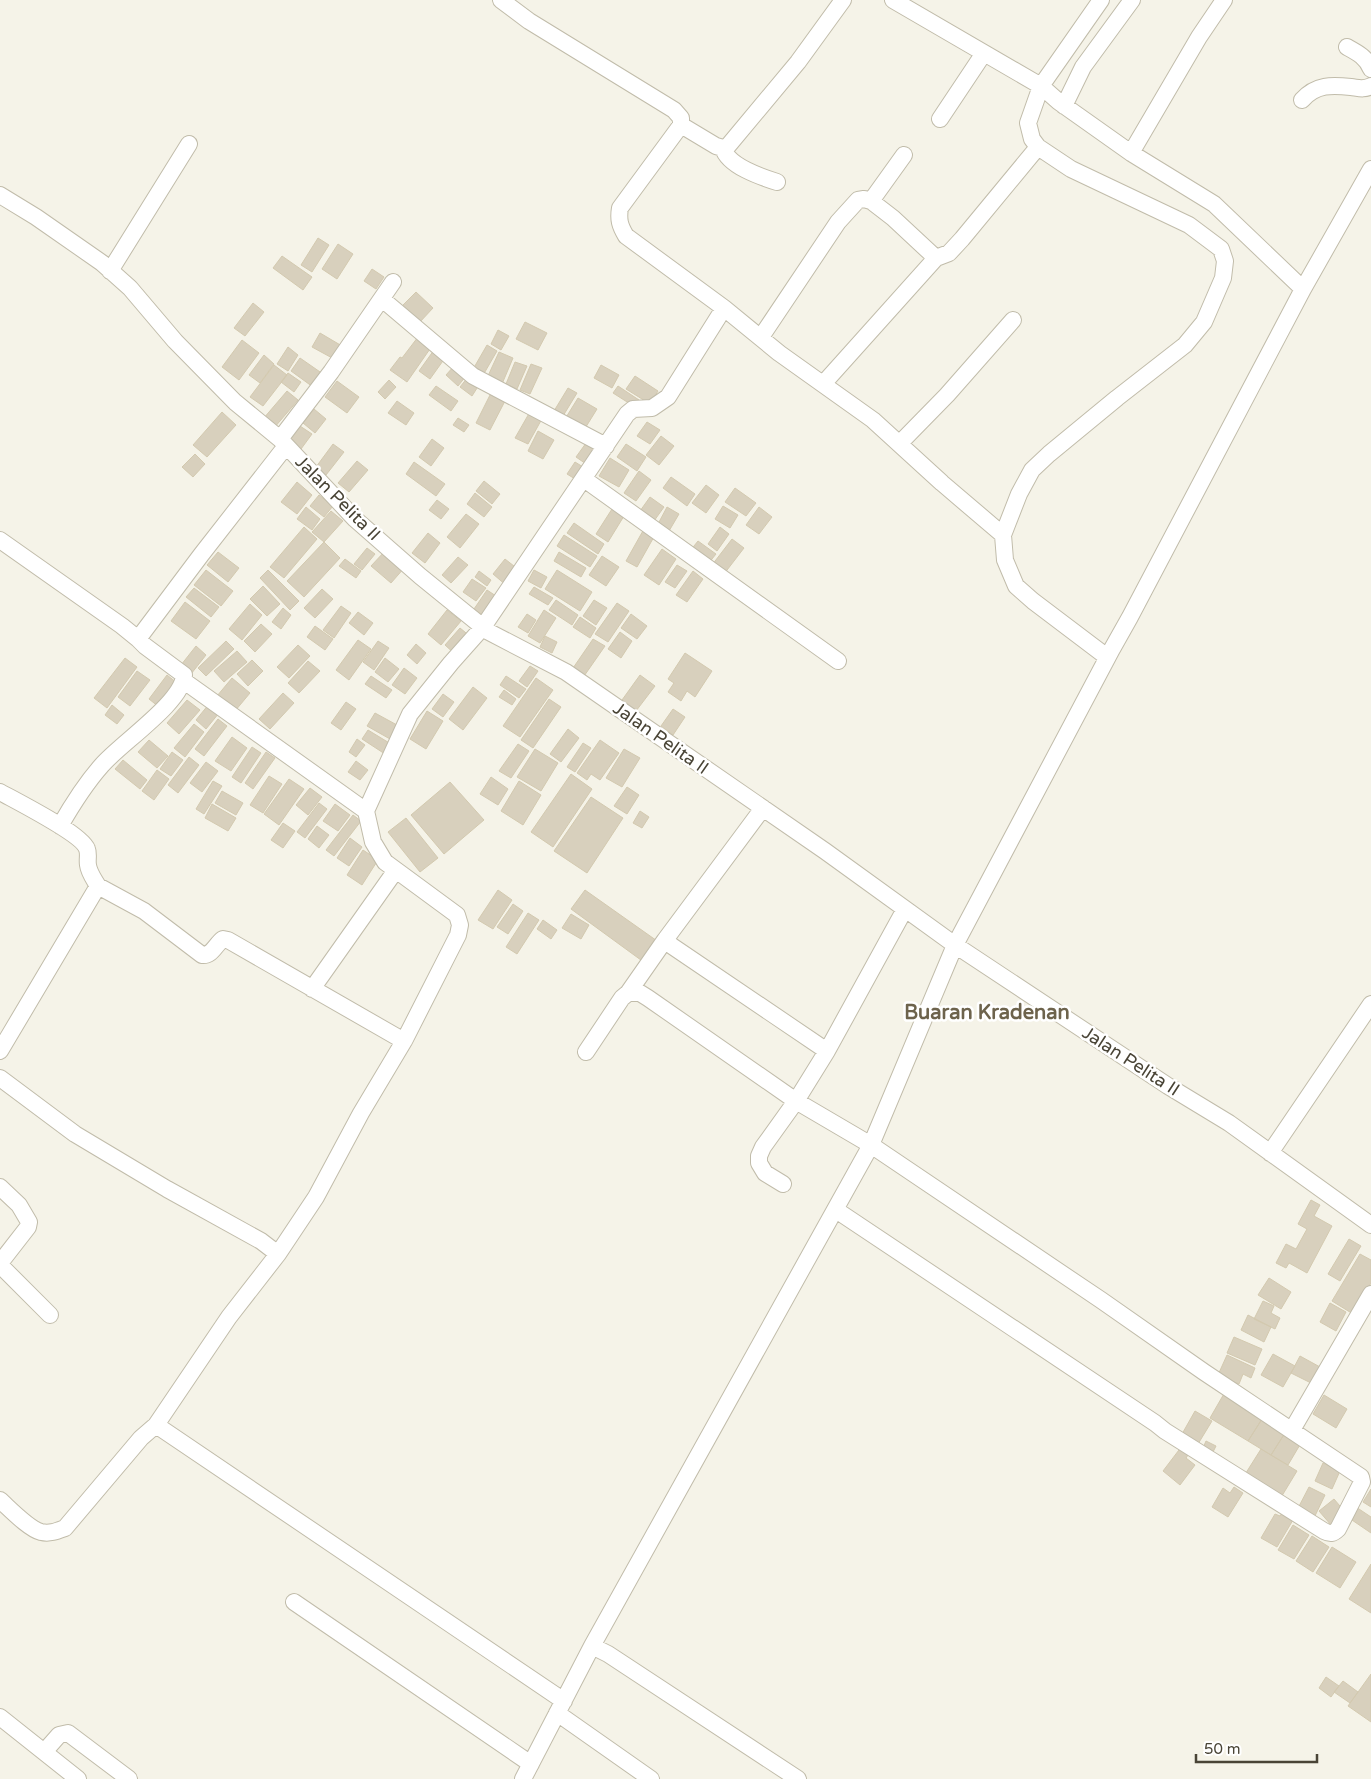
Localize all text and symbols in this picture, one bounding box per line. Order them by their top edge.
street label: Jalan Pelita II [291,451,385,545]
street label: Jalan Pelita II [609,697,713,779]
district label: Buaran Kradenan [904,1001,1070,1025]
street label: Jalan Pelita II [1078,1021,1184,1101]
scale bar [1196,1732,1317,1764]
text: 50 m [1204,1740,1241,1758]

